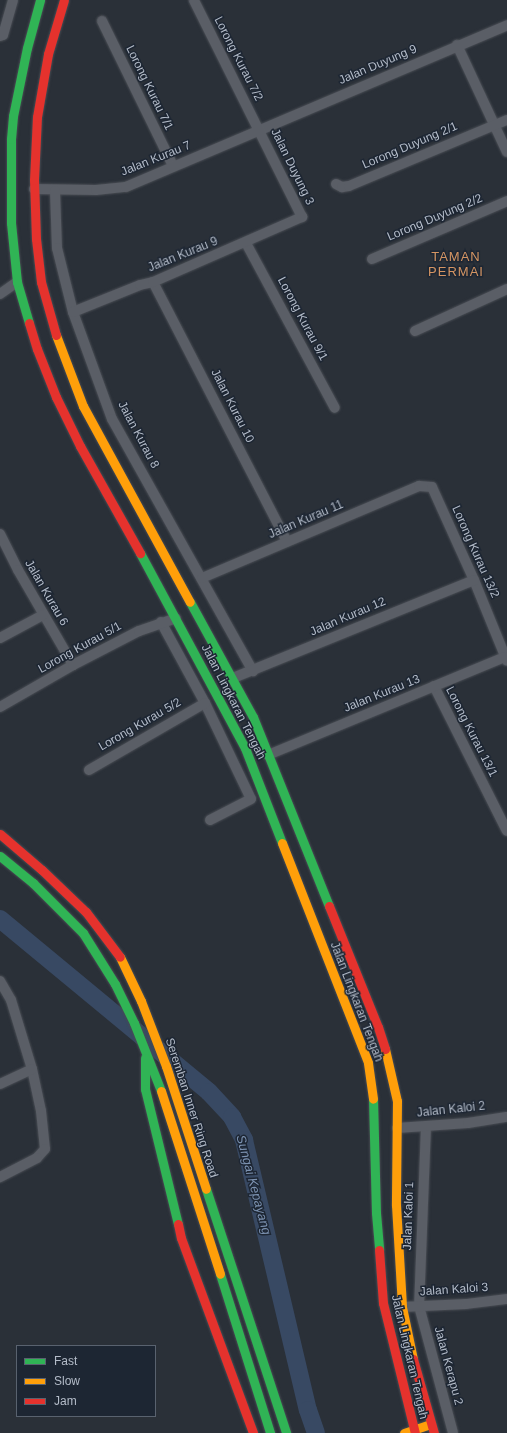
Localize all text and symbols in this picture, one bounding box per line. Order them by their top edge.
street label: Lorong Kurau 7/2 [211,14,265,104]
street label: Jalan Duyung 9 [337,42,419,88]
street label: Lorong Kurau 7/1 [122,43,176,133]
street label: Lorong Duyung 2/1 [360,119,460,173]
street label: Jalan Duyung 3 [267,126,317,208]
street label: Jalan Kurau 7 [119,138,193,180]
street label: Lorong Duyung 2/2 [385,191,485,245]
street label: Jalan Kurau 9 [146,234,220,276]
district label: TAMAN PERMAI [428,250,484,281]
street label: Lorong Kurau 9/1 [274,275,330,363]
street label: Jalan Kurau 10 [207,367,257,445]
street label: Jalan Kurau 8 [114,399,162,471]
street label: Jalan Kurau 11 [266,498,346,542]
street label: Lorong Kurau 13/2 [448,504,502,600]
street label: Jalan Kurau 6 [21,557,71,629]
street label: Jalan Kurau 12 [308,595,388,639]
street label: Lorong Kurau 5/1 [36,619,124,677]
street label: Jalan Lingkaran Tengah [198,642,268,762]
street label: Jalan Kurau 13 [342,672,422,716]
street label: Lorong Kurau 13/1 [442,684,500,780]
street label: Lorong Kurau 5/2 [96,696,184,754]
street label: Jalan Lingkaran Tengah [326,940,386,1064]
street label: Seremban Inner Ring Road [162,1036,220,1180]
street label: Jalan Kaloi 2 [416,1099,486,1121]
water label: Sungai Kepayang [232,1133,274,1237]
street label: Jalan Kaloi 1 [401,1181,417,1251]
street label: Jalan Kaloi 3 [419,1280,489,1300]
street label: Jalan Lingkaran Tengah [388,1293,430,1421]
street label: Jalan Kerapu 2 [431,1325,465,1407]
legend [16,1345,156,1417]
text: Fast [54,1354,77,1368]
text: Slow [54,1374,80,1388]
text: Jam [54,1394,77,1408]

